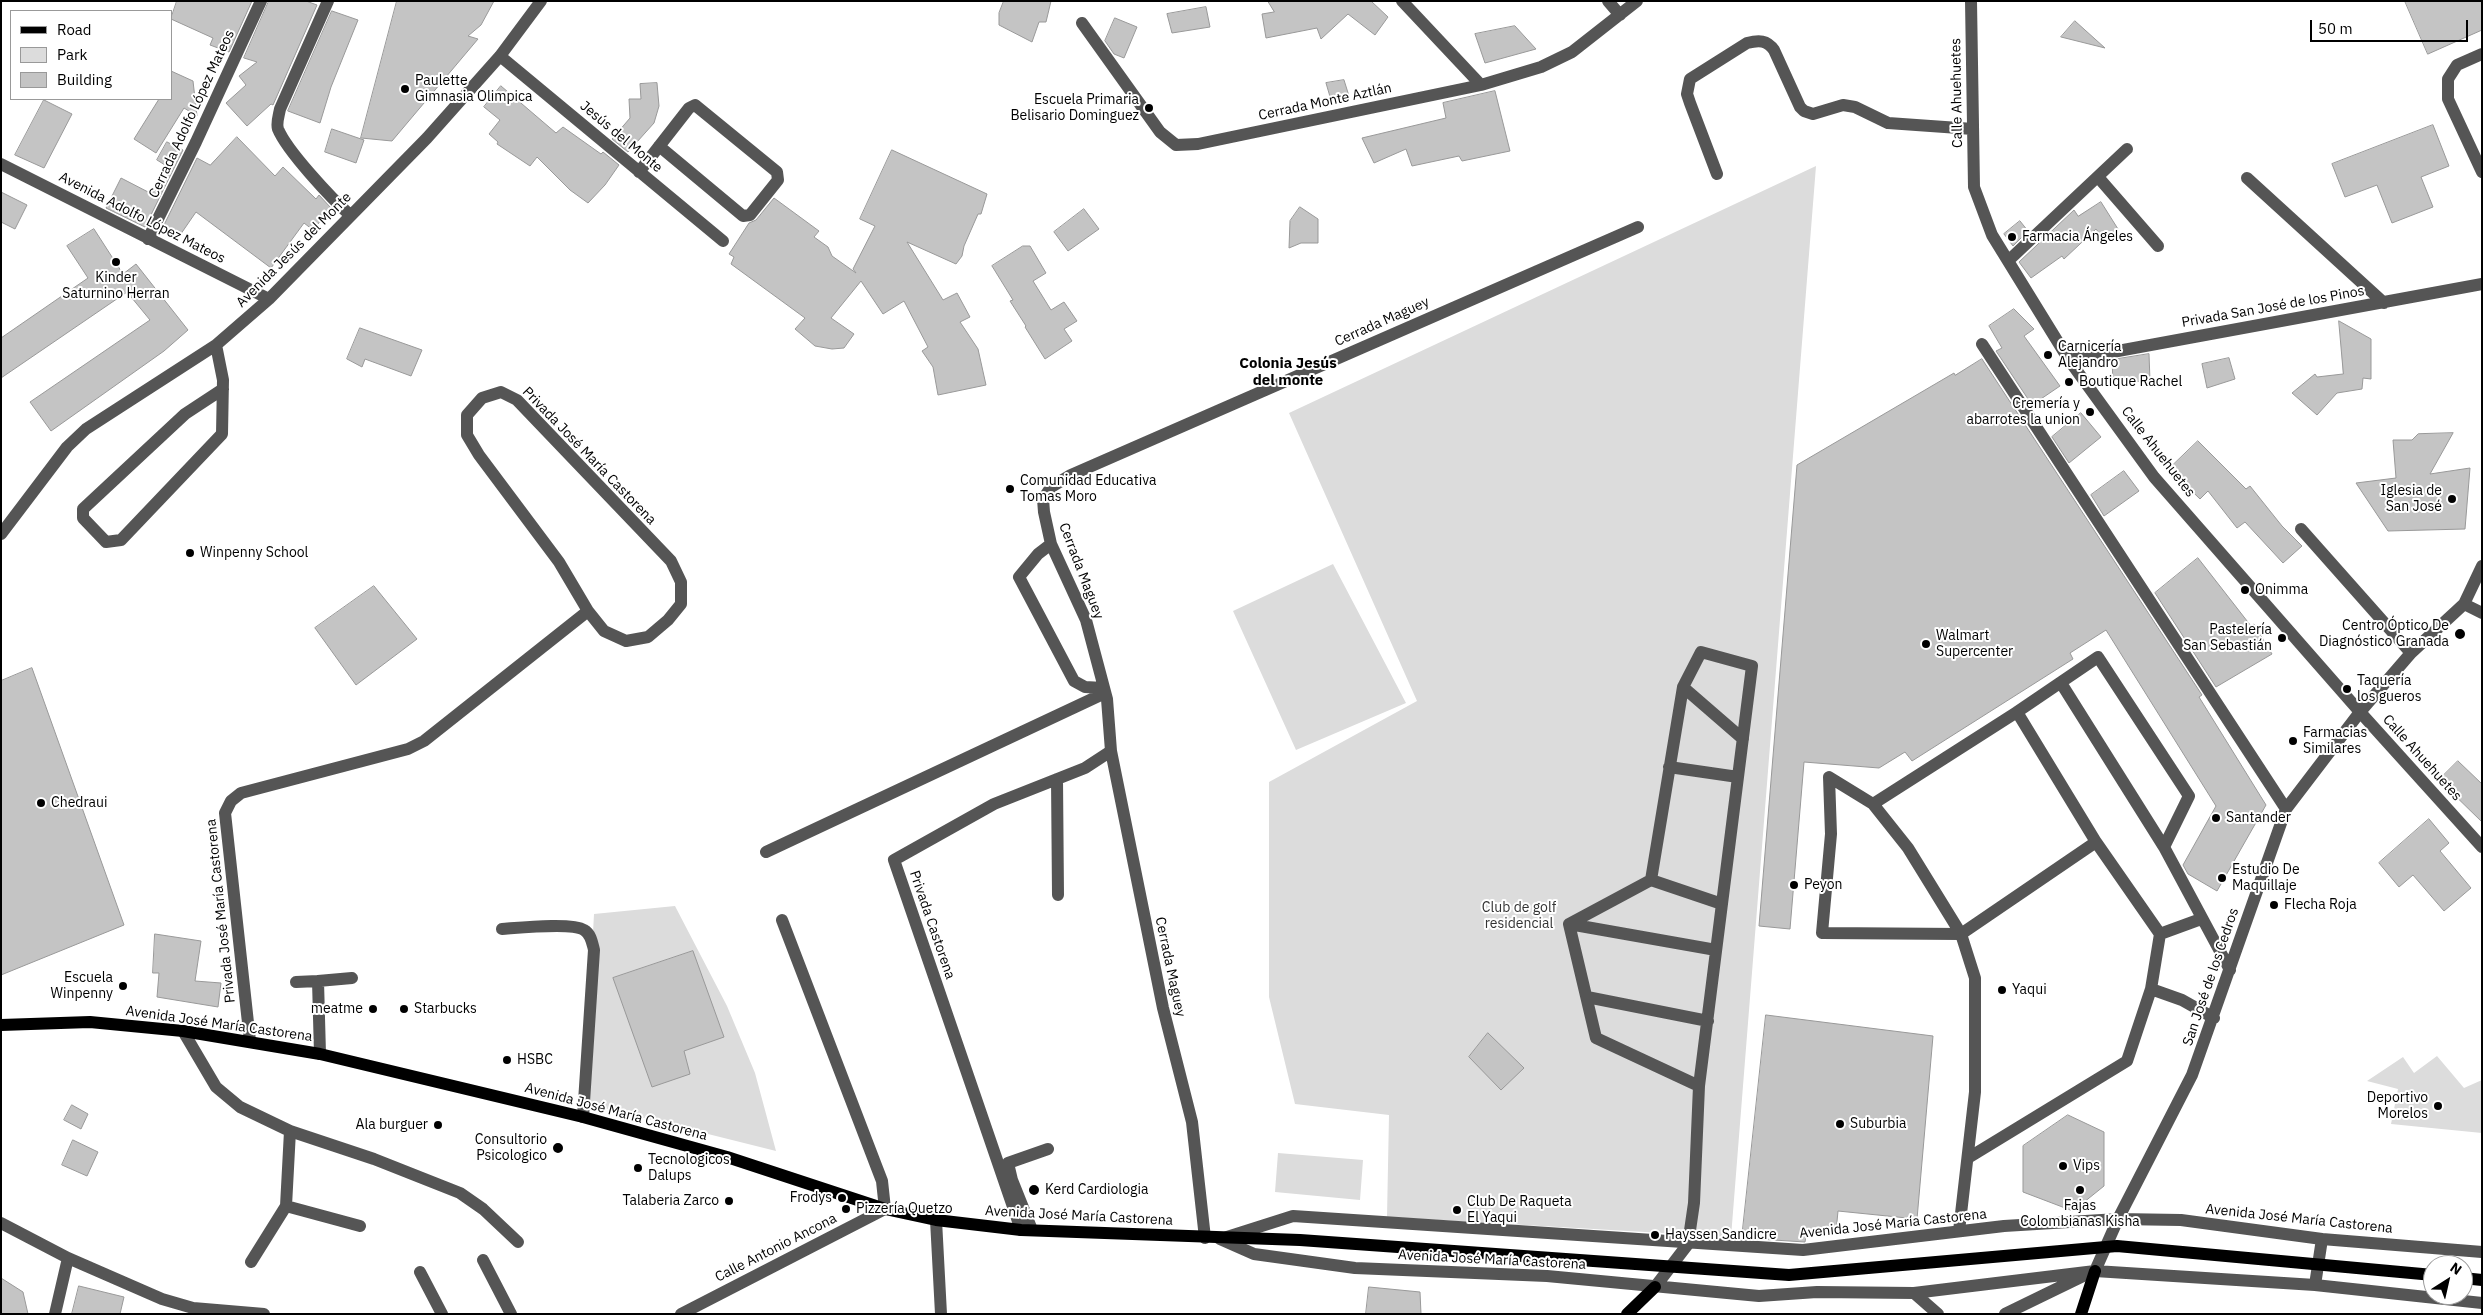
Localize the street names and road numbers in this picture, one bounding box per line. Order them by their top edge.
street label: Cerrada Adolfo López Mateos [146,27,238,201]
street label: Calle Ahuehuetes [1948,38,1966,148]
street label: Cerrada Monte Aztlán [1257,80,1393,124]
street label: Jesús del Monte [576,98,666,176]
street label: Avenida Adolfo López Mateos [56,169,228,267]
street label: Avenida Jesús del Monte [233,189,355,311]
street label: Privada San José de los Pinos [2180,283,2366,331]
street label: Cerrada Maguey [1332,294,1432,350]
street label: Privada José María Castorena [519,384,659,528]
street label: Calle Ahuehuetes [2117,403,2199,501]
street label: Cerrada Maguey [1055,521,1107,621]
street label: Calle Ahuehuetes [2379,711,2465,805]
street label: Privada José María Castorena [203,818,239,1004]
street label: Privada Castorena [906,868,958,982]
street label: San José de los Cedros [2179,906,2243,1048]
street label: Cerrada Maguey [1151,916,1189,1018]
street label: Avenida José María Castorena [125,1003,313,1045]
street label: Avenida José María Castorena [523,1080,709,1144]
street label: Avenida José María Castorena [2204,1201,2394,1237]
street label: Avenida José María Castorena [985,1203,1173,1229]
street label: Avenida José María Castorena [1798,1206,1988,1242]
street label: Calle Antonio Ancona [712,1210,840,1286]
street label: Avenida José María Castorena [1398,1247,1586,1273]

